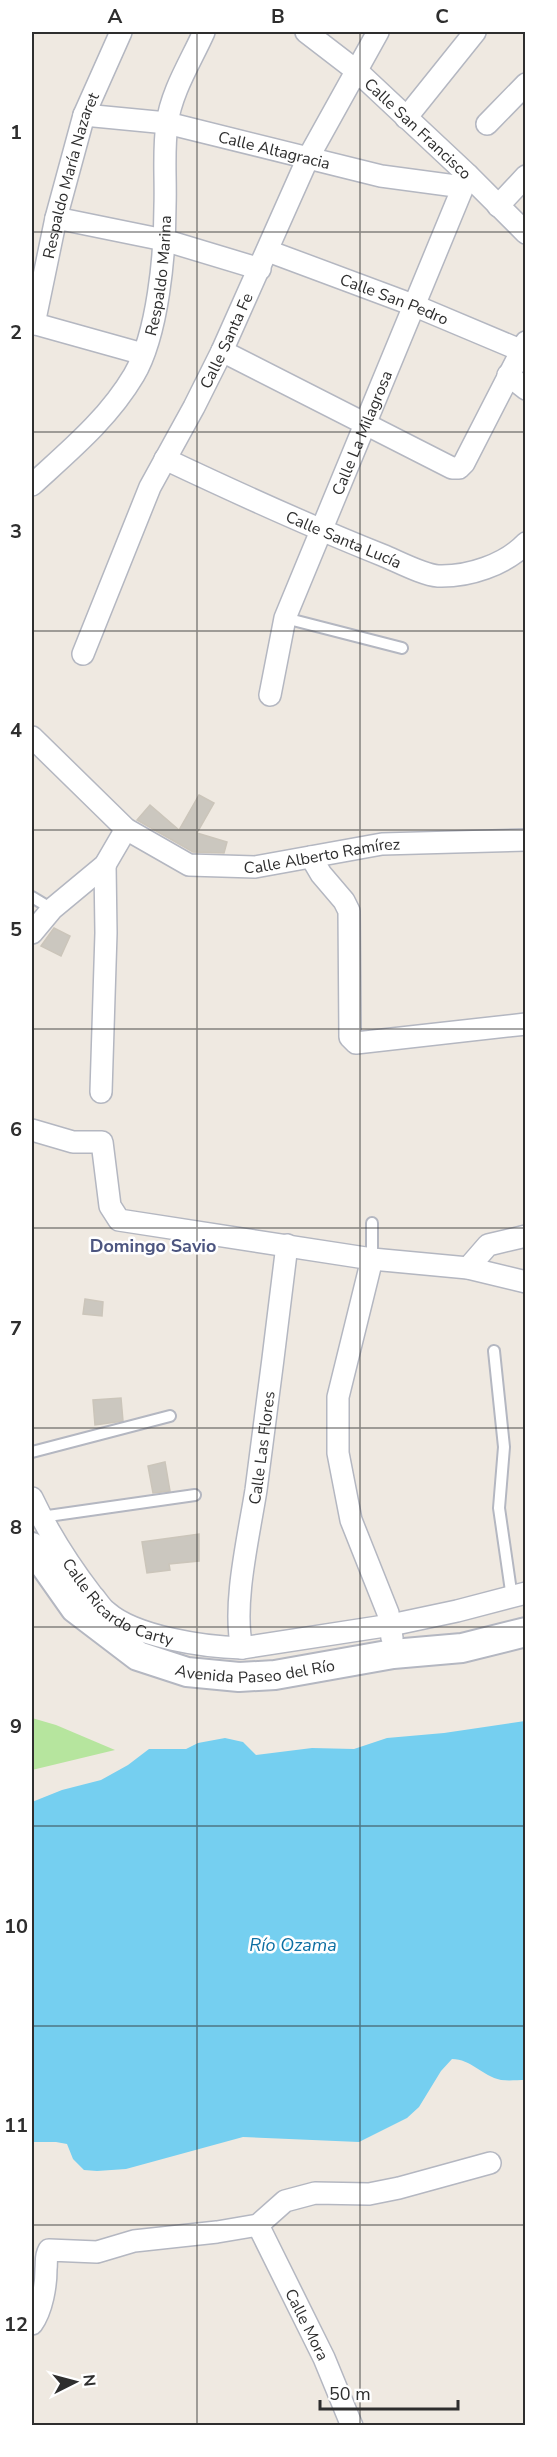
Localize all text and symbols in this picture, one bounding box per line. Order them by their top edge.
text: A [108,3,123,30]
text: B [271,3,285,30]
text: C [435,3,449,30]
street label: Calle San Francisco [359,73,476,185]
street label: Respaldo María Nazaret [38,89,105,261]
text: 1 [10,119,22,146]
street label: Calle Altagracia [216,126,332,175]
street label: Respaldo Marina [140,215,177,338]
street label: Calle San Pedro [337,269,452,331]
street label: Calle Santa Fe [195,289,259,393]
text: 2 [10,319,22,346]
street label: Calle La Milagrosa [327,367,398,499]
street label: Calle Santa Lucía [282,506,405,574]
text: 3 [10,518,22,545]
text: 4 [10,717,22,744]
street label: Calle Alberto Ramírez [243,834,400,879]
text: 5 [10,916,22,943]
text: 6 [10,1116,22,1143]
district label: Domingo Savio [90,1234,216,1258]
text: 7 [10,1315,22,1342]
street label: Calle Las Flores [244,1390,281,1506]
text: 8 [10,1514,22,1541]
street label: Calle Ricardo Carty [57,1554,176,1651]
street label: Avenida Paseo del Río [172,1655,337,1689]
text: 9 [10,1713,22,1740]
text: 10 [4,1913,28,1940]
water label: Río Ozama [249,1933,337,1957]
text: 11 [4,2112,28,2139]
street label: Calle Mora [279,2285,334,2365]
text: 12 [4,2311,28,2338]
north arrow [45,2352,105,2412]
text: N [77,2373,100,2388]
scale bar [320,2373,458,2411]
text: 50 m [329,2382,371,2406]

